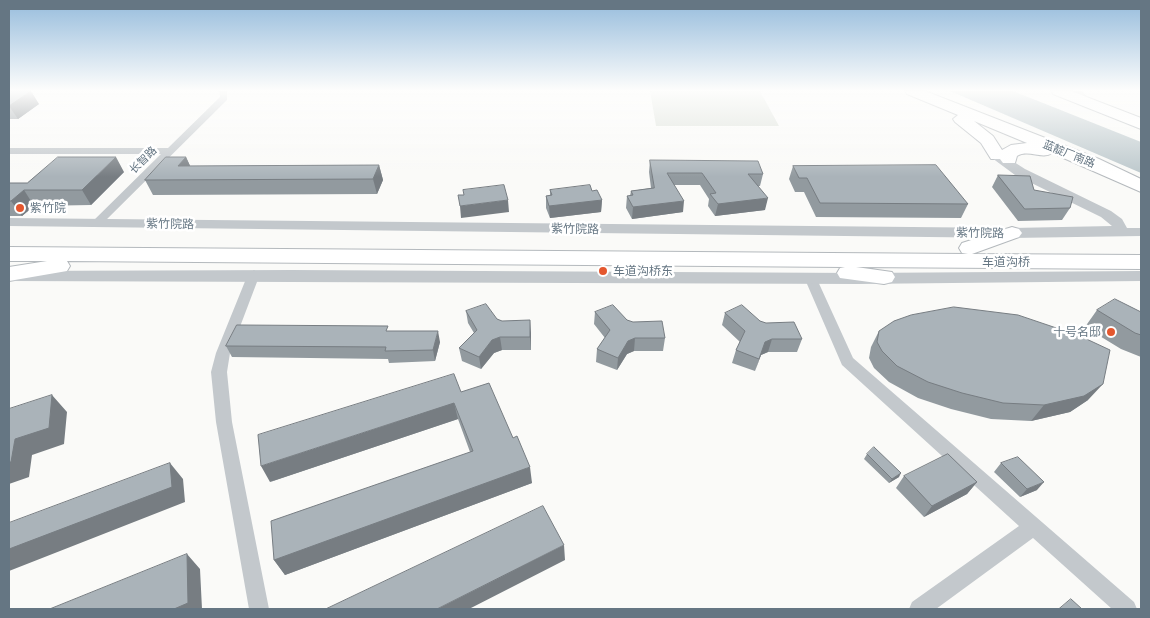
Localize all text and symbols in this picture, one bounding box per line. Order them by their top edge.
street label: 蓝靛厂南路 [1041,138,1097,170]
street label: 长智路 [127,144,159,176]
place label: 紫竹院 [30,201,66,215]
marker: 紫竹院 [14,202,26,214]
street label: 紫竹院路 [146,216,194,232]
street label: 紫竹院路 [551,221,599,237]
street label: 紫竹院路 [956,225,1004,241]
street label: 车道沟桥 [982,255,1030,269]
place label: 车道沟桥东 [613,264,673,278]
marker: 车道沟桥东 [597,265,609,277]
place label: 十号名邸 [1053,325,1101,339]
marker: 十号名邸 [1105,326,1117,338]

